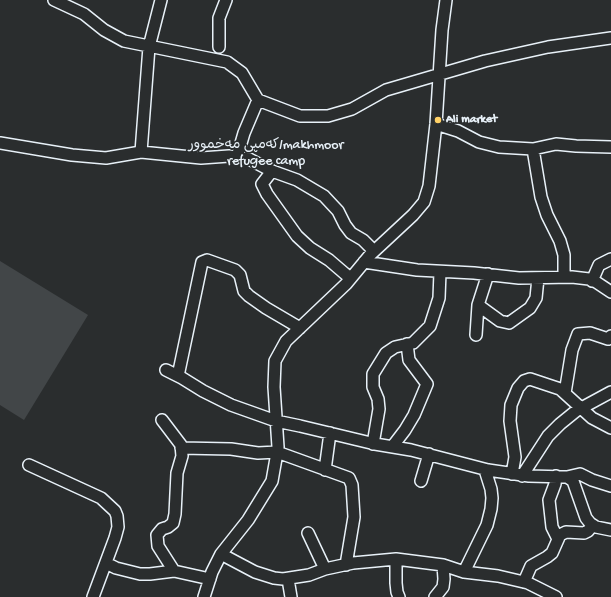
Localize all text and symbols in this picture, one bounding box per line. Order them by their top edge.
place label: Ali market [446,113,497,127]
marker: Ali market [433,115,443,125]
district label: کەمپی مەخموور/makhmoor refugee camp [188,138,344,170]

